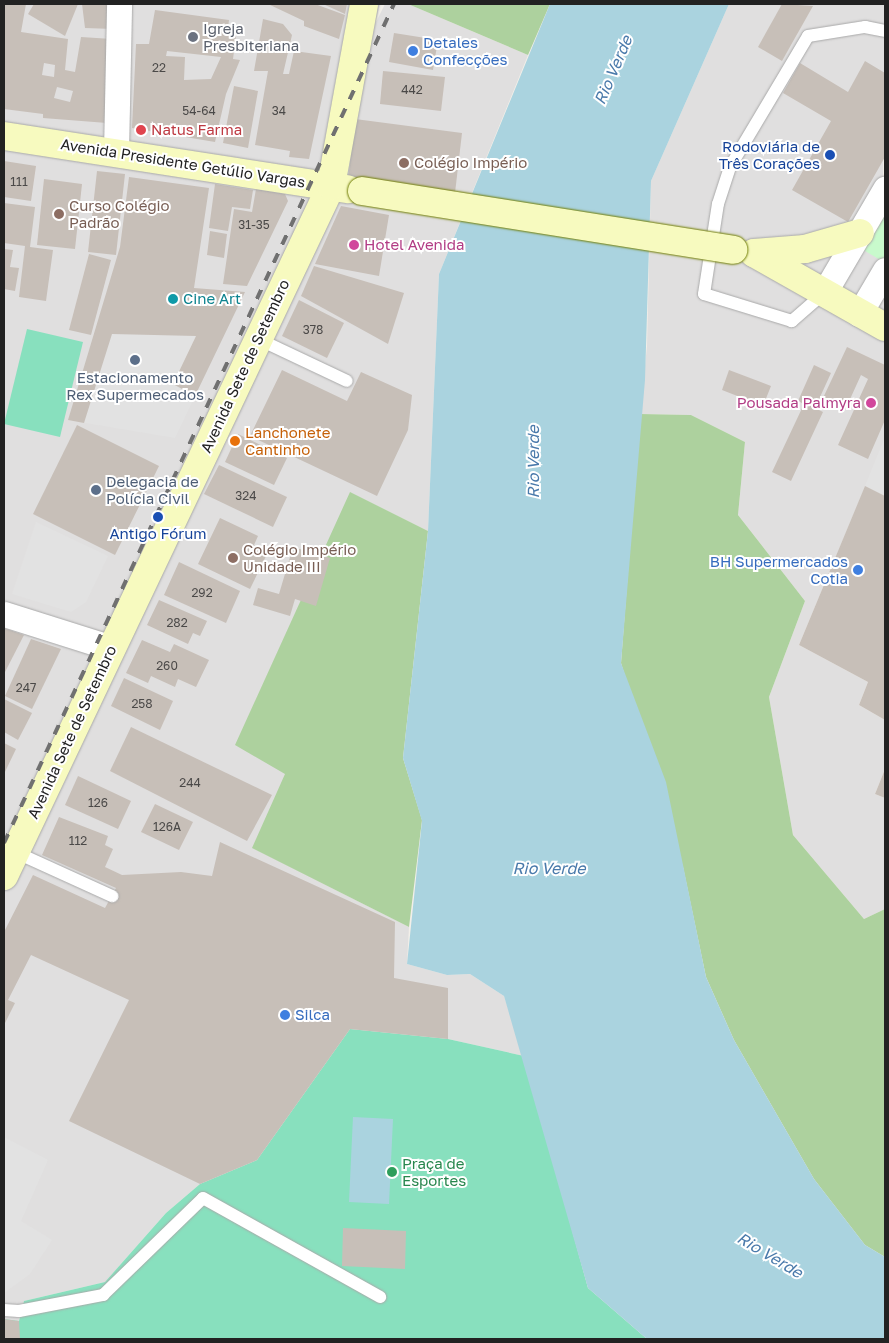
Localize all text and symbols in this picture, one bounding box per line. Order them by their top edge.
place label: Igreja Presbiteriana [203,19,299,54]
marker: Igreja Presbiteriana [187,31,199,43]
place label: Detales Confecções [423,33,507,68]
water label: Rio Verde [590,33,636,107]
marker: Detales Confecções [407,45,419,57]
house number: 22 [152,61,166,75]
house number: 442 [401,83,423,97]
house number: 54-64 [182,104,216,118]
house number: 34 [272,104,286,118]
place label: Natus Farma [151,121,242,139]
marker: Natus Farma [135,124,147,136]
street label: Avenida Presidente Getúlio Vargas [60,135,306,191]
place label: Rodoviária de Três Corações [719,137,820,172]
marker: Rodoviária de Três Corações [824,149,836,161]
place label: Colégio Império [414,154,527,172]
marker: Colégio Império [398,157,410,169]
house number: 111 [10,175,28,189]
place label: Curso Colégio Padrão [69,196,170,231]
marker: Curso Colégio Padrão [53,208,65,220]
house number: 31-35 [238,218,270,232]
place label: Hotel Avenida [364,236,465,254]
marker: Hotel Avenida [348,239,360,251]
street label: Avenida Sete de Setembro [197,276,293,456]
place label: Cine Art [183,290,241,308]
marker: Cine Art [167,293,179,305]
house number: 378 [303,323,323,337]
marker: Estacionamento Rex Supermecados [129,354,141,366]
place label: Estacionamento Rex Supermecados [66,368,204,403]
place label: Pousada Palmyra [737,394,861,412]
marker: Pousada Palmyra [865,397,877,409]
place label: Lanchonete Cantinho [245,423,330,458]
water label: Rio Verde [523,425,543,499]
marker: Lanchonete Cantinho [229,435,241,447]
place label: Delegacia de Polícia Civil [106,472,199,507]
marker: Delegacia de Polícia Civil [90,484,102,496]
house number: 324 [235,489,257,503]
marker: Antigo Fórum [152,511,164,523]
place label: Antigo Fórum [109,525,207,543]
place label: Colégio Império Unidade III [243,540,356,575]
marker: Colégio Império Unidade III [227,552,239,564]
place label: BH Supermercados Cotia [710,552,848,587]
marker: BH Supermercados Cotia [852,564,864,576]
house number: 292 [191,586,213,600]
house number: 282 [166,616,188,630]
street label: Avenida Sete de Setembro [24,642,120,822]
house number: 260 [156,659,178,673]
house number: 247 [16,681,36,695]
house number: 258 [131,697,153,711]
house number: 244 [179,776,201,790]
house number: 126 [88,796,108,810]
house number: 126A [153,820,181,834]
house number: 112 [69,834,87,848]
water label: Rio Verde [512,858,586,878]
place label: Silca [295,1006,330,1024]
marker: Silca [279,1009,291,1021]
place label: Praça de Esportes [402,1154,466,1189]
marker: Praça de Esportes [386,1166,398,1178]
water label: Rio Verde [734,1228,806,1282]

